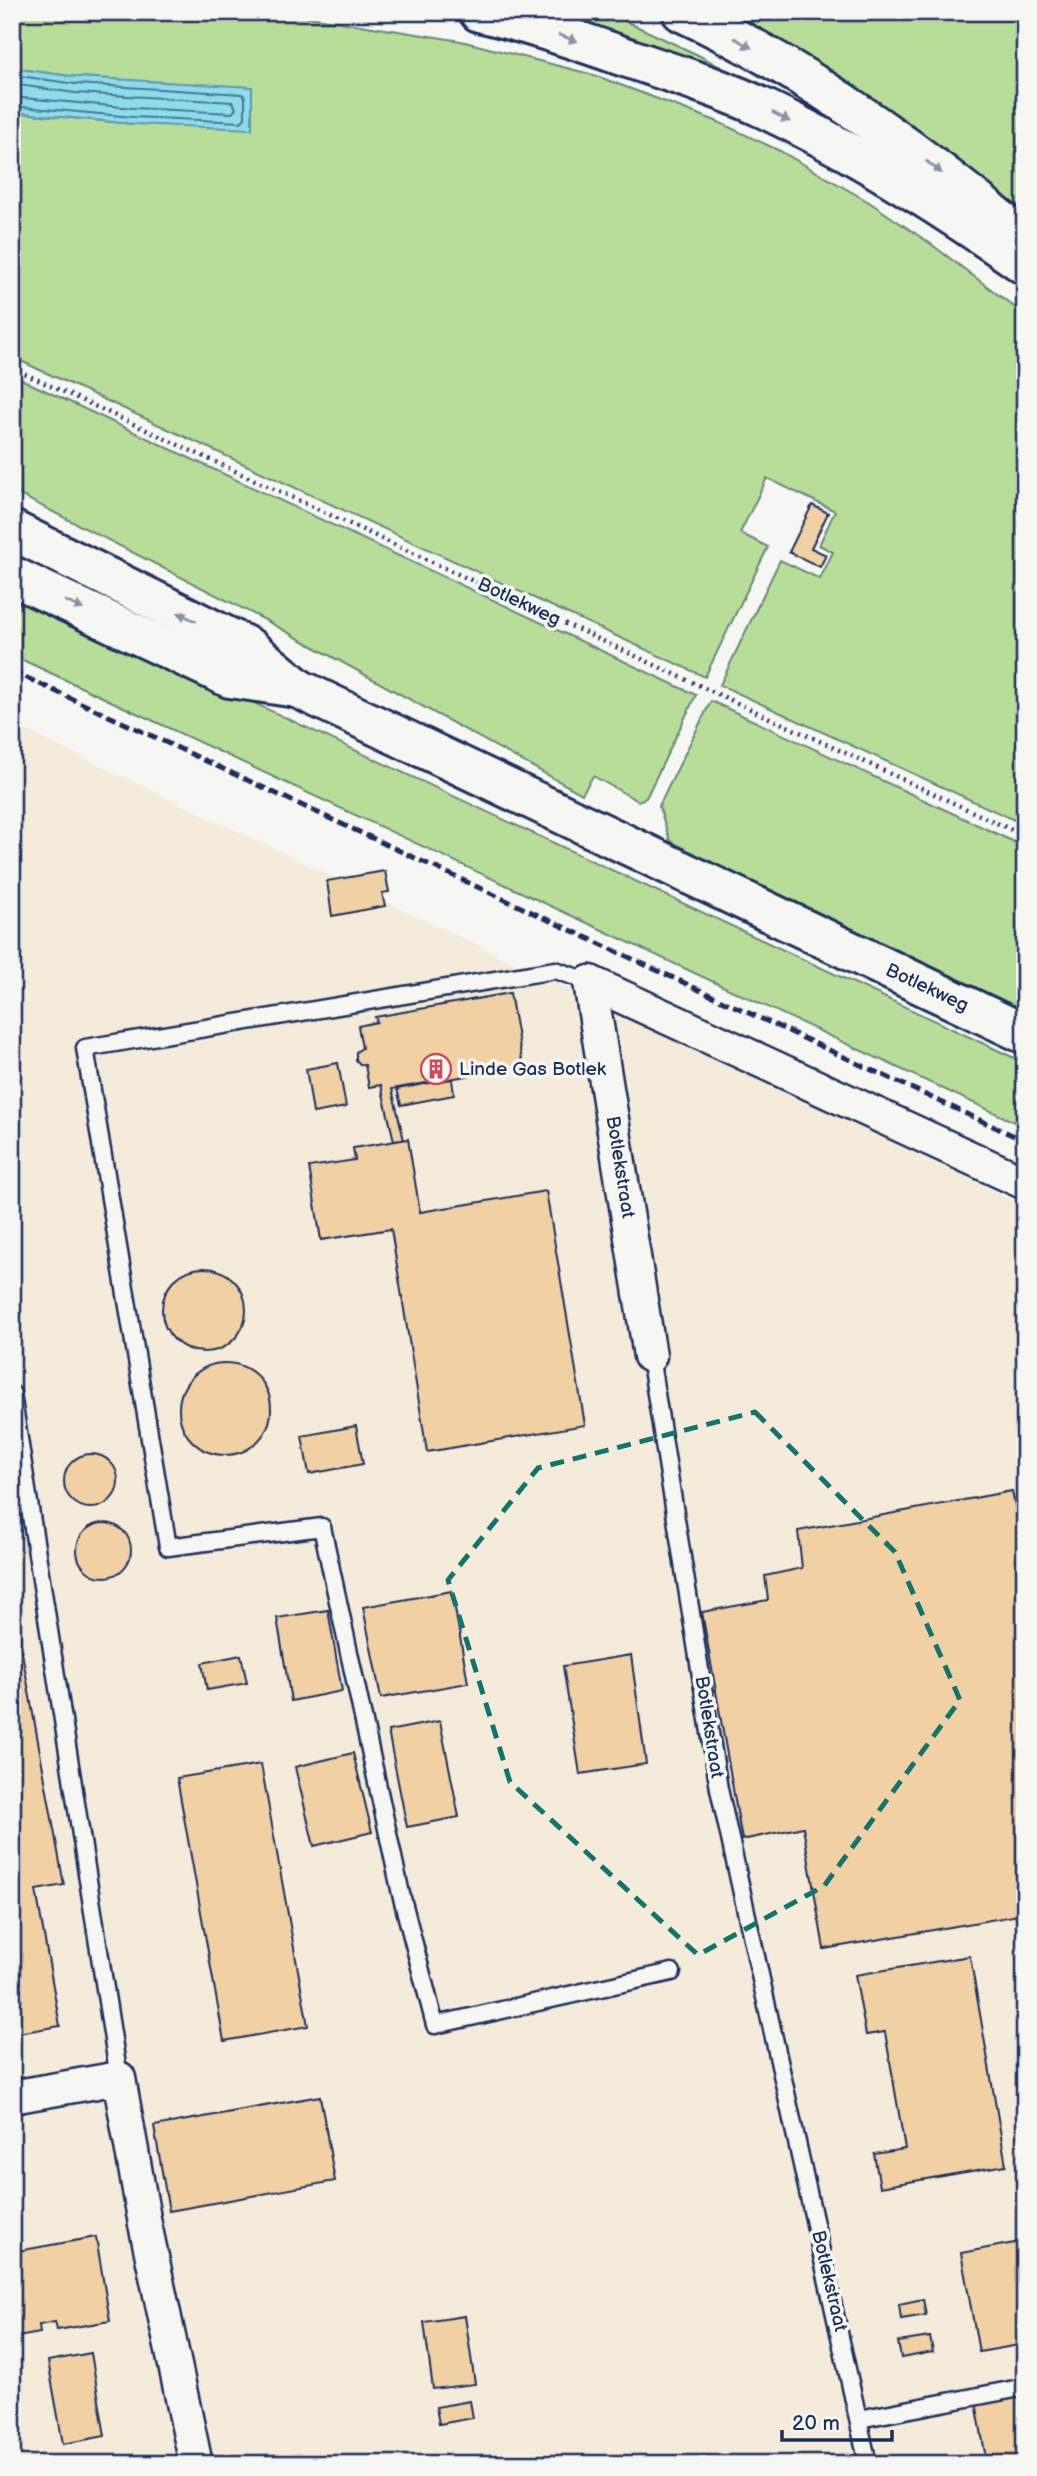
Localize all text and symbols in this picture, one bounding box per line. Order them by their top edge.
one-way arrow [557,33,578,44]
one-way arrow [733,37,753,49]
one-way arrow [771,111,791,123]
one-way arrow [925,159,943,173]
street label: Botlekweg [474,573,564,631]
one-way arrow [64,599,84,611]
one-way arrow [177,611,197,622]
street label: Botlekweg [882,959,972,1017]
building icon: Linde Gas Botlek [419,1052,453,1086]
place label: Linde Gas Botlek [459,1058,607,1081]
street label: Botlekstraat [601,1114,639,1220]
street label: Botlekstraat [690,1674,728,1780]
street label: Botlekstraat [806,2228,852,2334]
scale bar [782,2399,892,2443]
text: 20 m [792,2411,840,2436]

